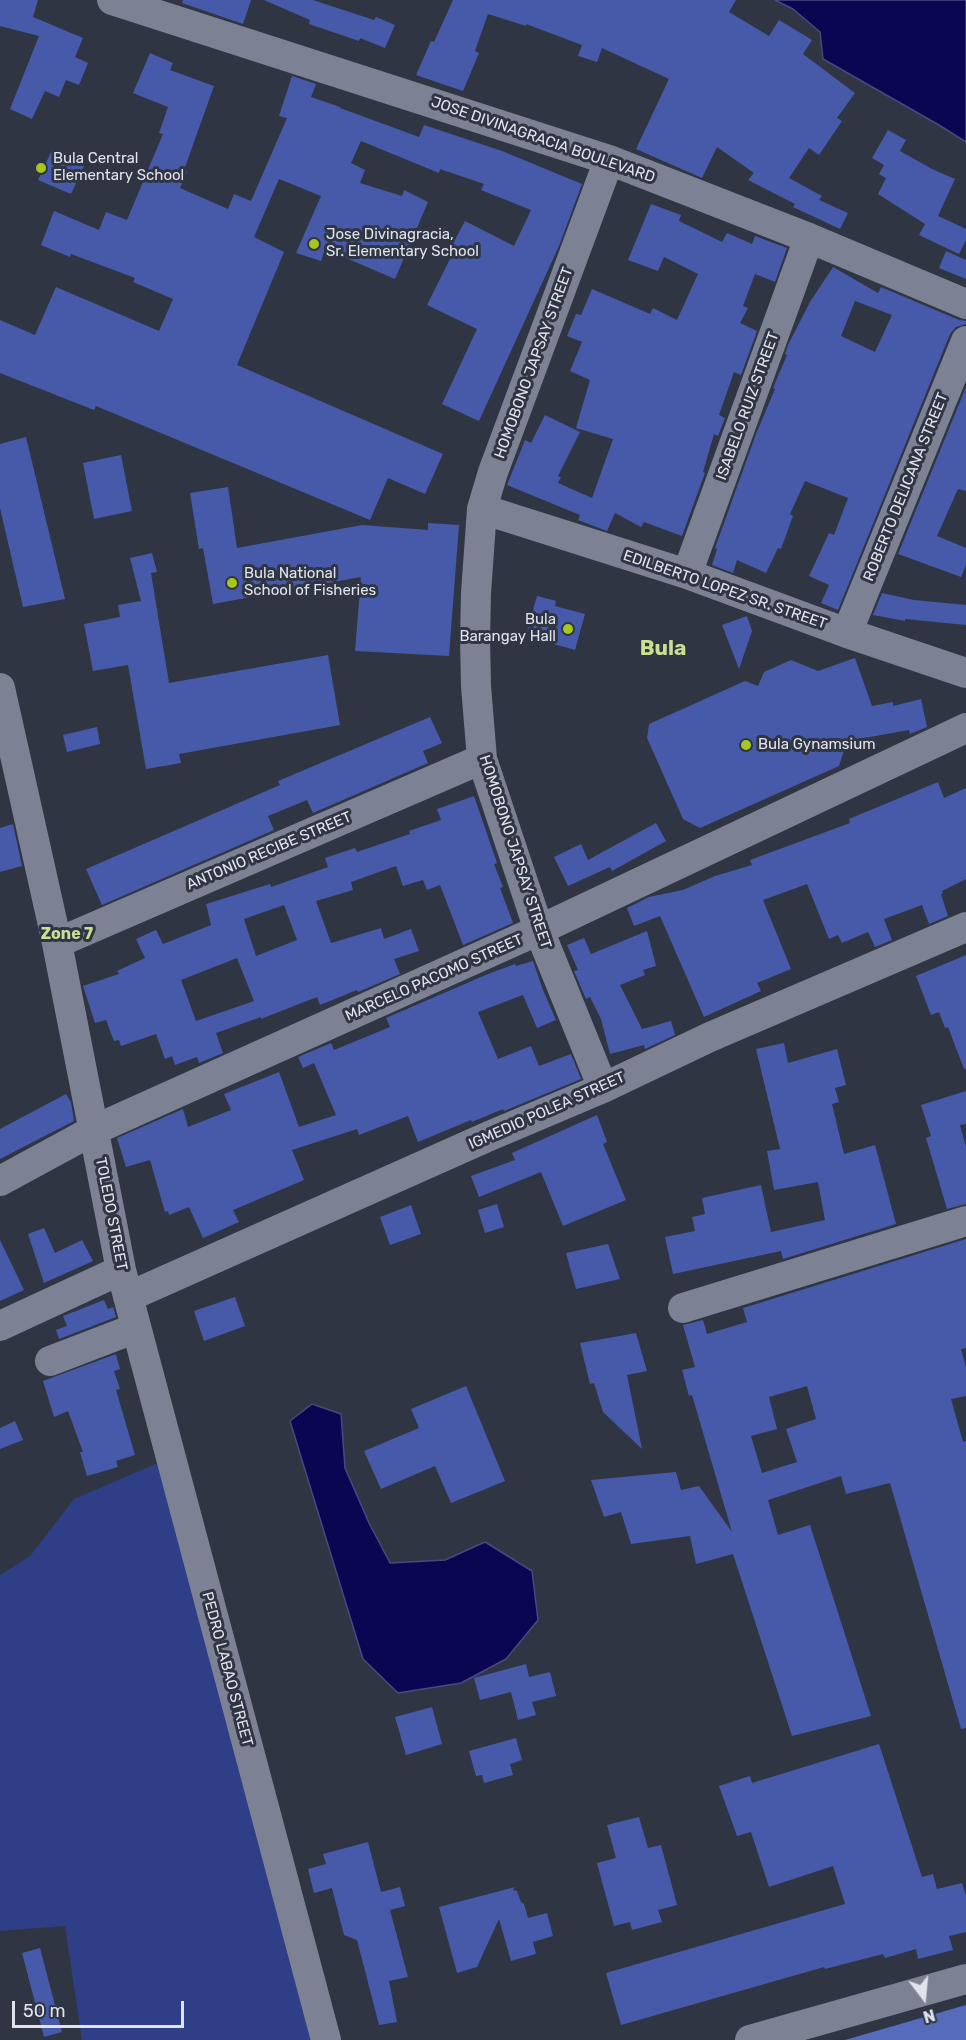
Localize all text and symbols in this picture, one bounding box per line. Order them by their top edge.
street label: JOSE DIVINAGRACIA BOULEVARD [429,93,657,187]
place label: Bula Central Elementary School [53,150,184,185]
marker: Bula Central Elementary School [34,161,48,175]
place label: Jose Divinagracia, Sr. Elementary School [326,226,479,261]
marker: Jose Divinagracia, Sr. Elementary School [307,237,321,251]
street label: HOMOBONO JAPSAY STREET [491,265,577,461]
street label: ISABELO RUIZ STREET [713,330,783,482]
street label: ROBERTO DELICANA STREET [860,390,952,584]
street label: EDILBERTO LOPEZ SR. STREET [621,547,829,633]
place label: Bula National School of Fisheries [244,565,376,600]
marker: Bula National School of Fisheries [225,576,239,590]
place label: Bula Barangay Hall [459,611,556,646]
marker: Bula Barangay Hall [561,622,575,636]
district label: Bula [640,636,686,662]
place label: Bula Gynamsium [758,736,875,754]
marker: Bula Gynamsium [739,738,753,752]
street label: HOMOBONO JAPSAY STREET [475,753,555,951]
street label: ANTONIO RECIBE STREET [184,808,354,894]
district label: Zone 7 [41,924,93,944]
street label: MARCELO PACOMO STREET [342,931,526,1025]
street label: IGMEDIO POLEA STREET [466,1068,628,1154]
street label: TOLEDO STREET [91,1156,131,1272]
street label: PEDRO LABAO STREET [198,1590,256,1748]
north arrow [894,1968,954,2028]
scale bar [15,1989,188,2027]
text: 50 m [23,2000,66,2022]
text: N [921,2005,937,2027]

